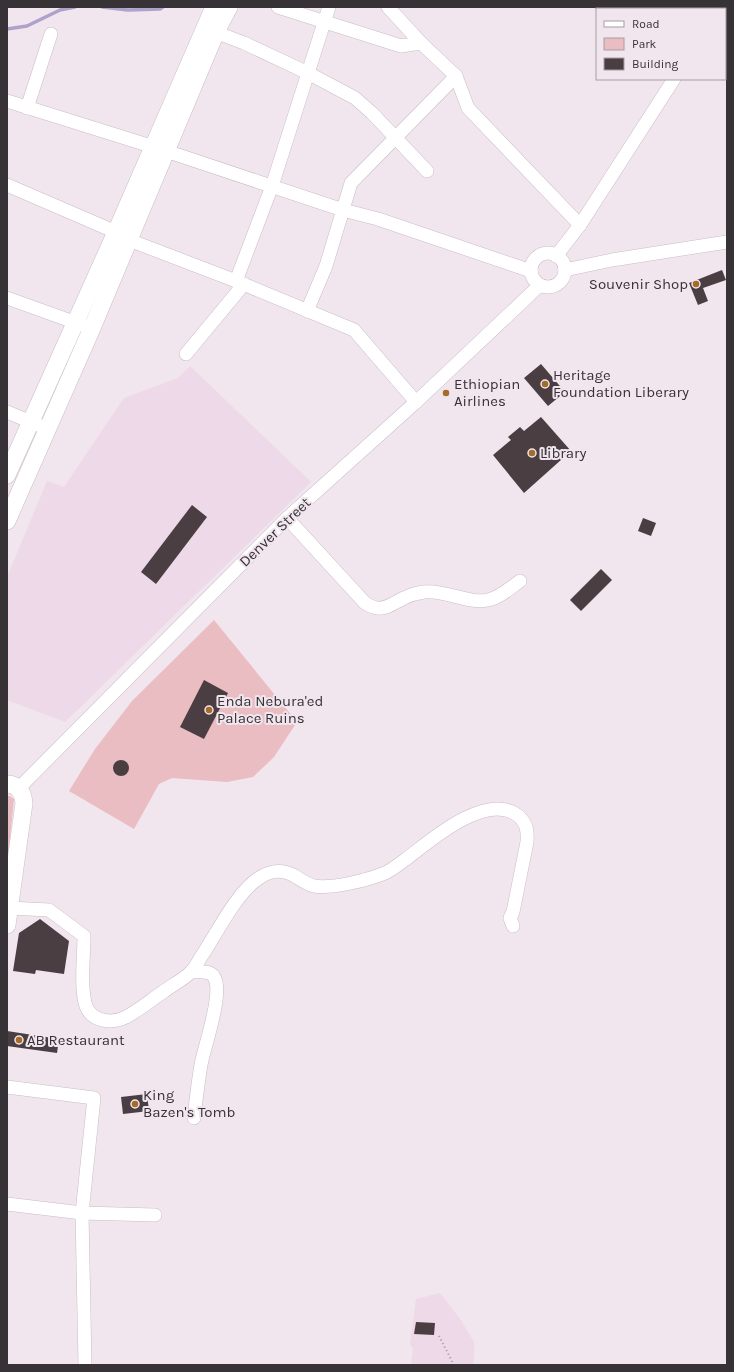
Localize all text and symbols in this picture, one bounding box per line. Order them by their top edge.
legend [596,8,726,80]
text: Road [632,17,660,31]
text: Park [632,37,657,51]
text: Building [632,57,679,71]
place label: Souvenir Shop [589,275,688,293]
marker: Souvenir Shop [691,279,701,289]
place label: Heritage Foundation Liberary [553,366,689,401]
place label: Ethiopian Airlines [454,375,520,410]
marker: Heritage Foundation Liberary [540,379,550,389]
marker: Ethiopian Airlines [441,388,451,398]
place label: Library [540,444,586,462]
marker: Library [527,448,537,458]
street label: Denver Street [236,493,315,570]
place label: Enda Nebura'ed Palace Ruins [217,692,323,727]
marker: Enda Nebura'ed Palace Ruins [204,705,214,715]
place label: AB Restaurant [27,1031,125,1049]
marker: AB Restaurant [14,1035,24,1045]
place label: King Bazen's Tomb [143,1086,235,1121]
marker: King Bazen's Tomb [130,1099,140,1109]

